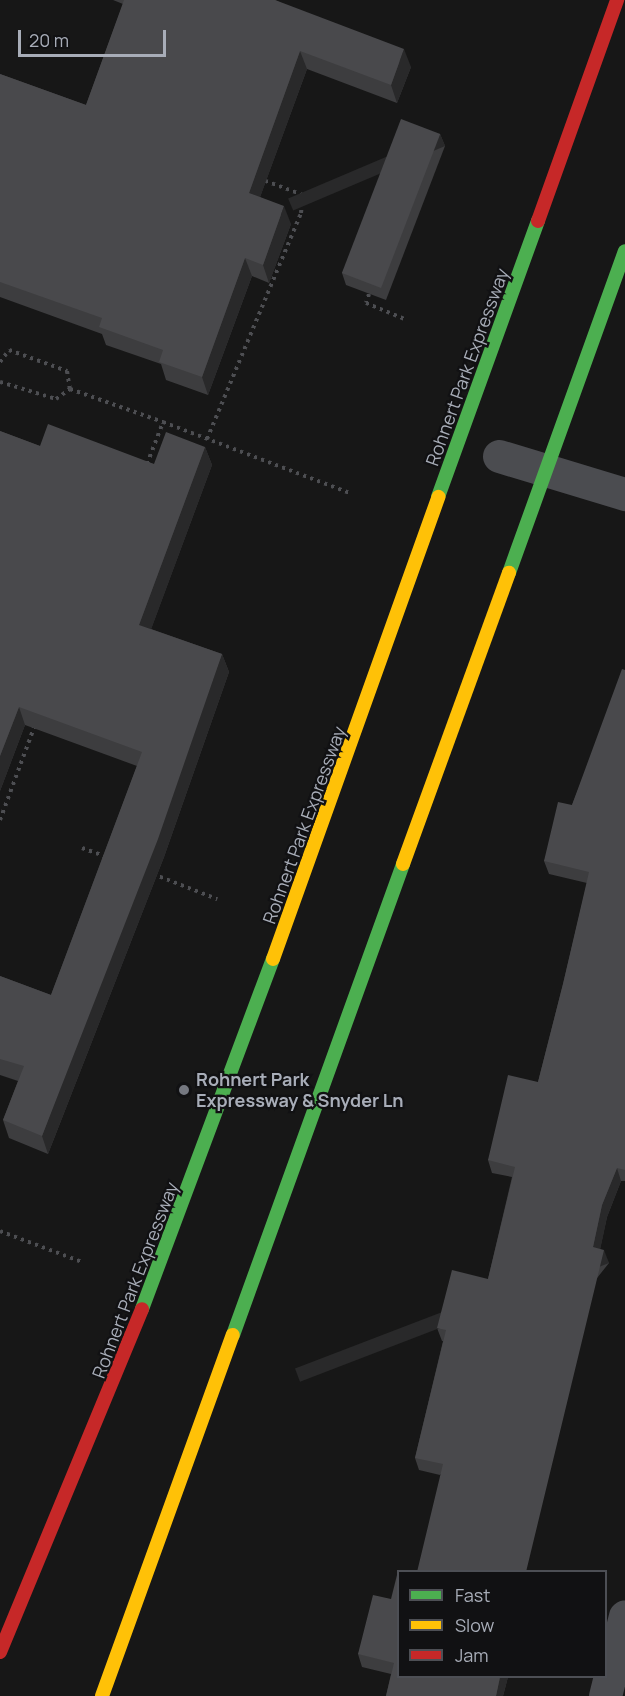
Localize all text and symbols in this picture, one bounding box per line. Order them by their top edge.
scale bar [21,18,170,56]
text: 20 m [29,28,69,52]
street label: Rohnert Park Expressway [421,265,513,469]
street label: Rohnert Park Expressway [258,723,350,927]
place label: Rohnert Park Expressway & Snyder Ln [196,1069,404,1112]
marker: Rohnert Park Expressway & Snyder Ln [177,1083,191,1097]
street label: Rohnert Park Expressway [88,1179,182,1381]
legend [397,1570,607,1678]
text: Fast [455,1583,490,1607]
text: Slow [455,1613,494,1637]
text: Jam [455,1643,489,1667]

